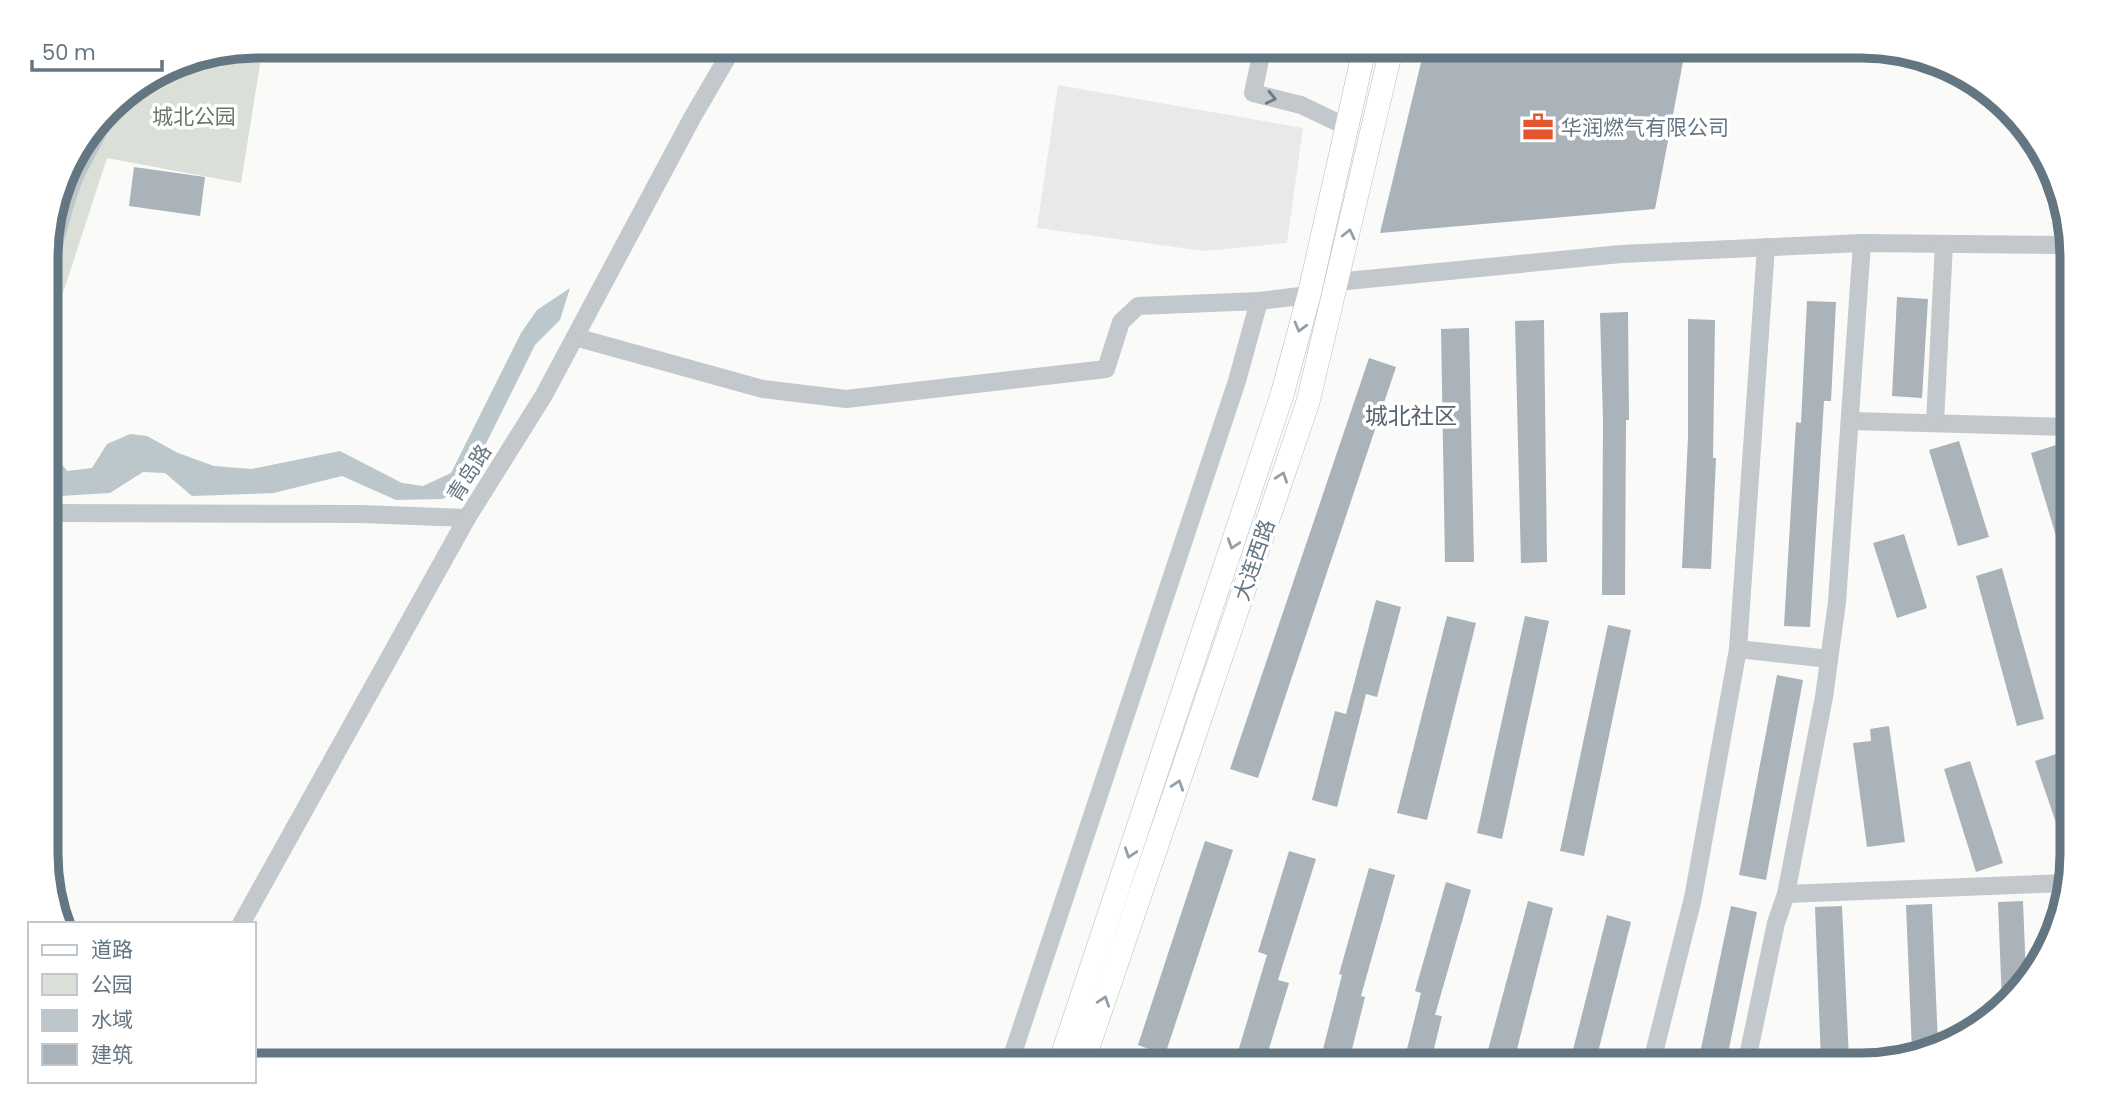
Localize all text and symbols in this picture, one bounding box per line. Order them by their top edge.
scale bar [32,28,161,72]
text: 50 m [42,38,96,67]
one-way arrow [1265,89,1277,104]
park label: 城北公园 [152,102,236,131]
office icon: 华润燃气有限公司 [1521,110,1555,144]
place label: 华润燃气有限公司 [1561,113,1729,142]
one-way arrow [1341,228,1355,240]
one-way arrow [1294,321,1309,333]
district label: 城北社区 [1365,400,1457,432]
street label: 青岛路 [440,439,498,507]
one-way arrow [1274,471,1288,484]
street label: 大连西路 [1227,516,1281,604]
one-way arrow [1226,537,1241,549]
one-way arrow [1169,780,1184,792]
one-way arrow [1123,846,1138,858]
legend [28,922,256,1083]
text: 道路 [91,935,133,964]
text: 公园 [91,970,133,999]
one-way arrow [1096,995,1110,1007]
text: 水域 [91,1005,133,1034]
text: 建筑 [91,1040,133,1069]

